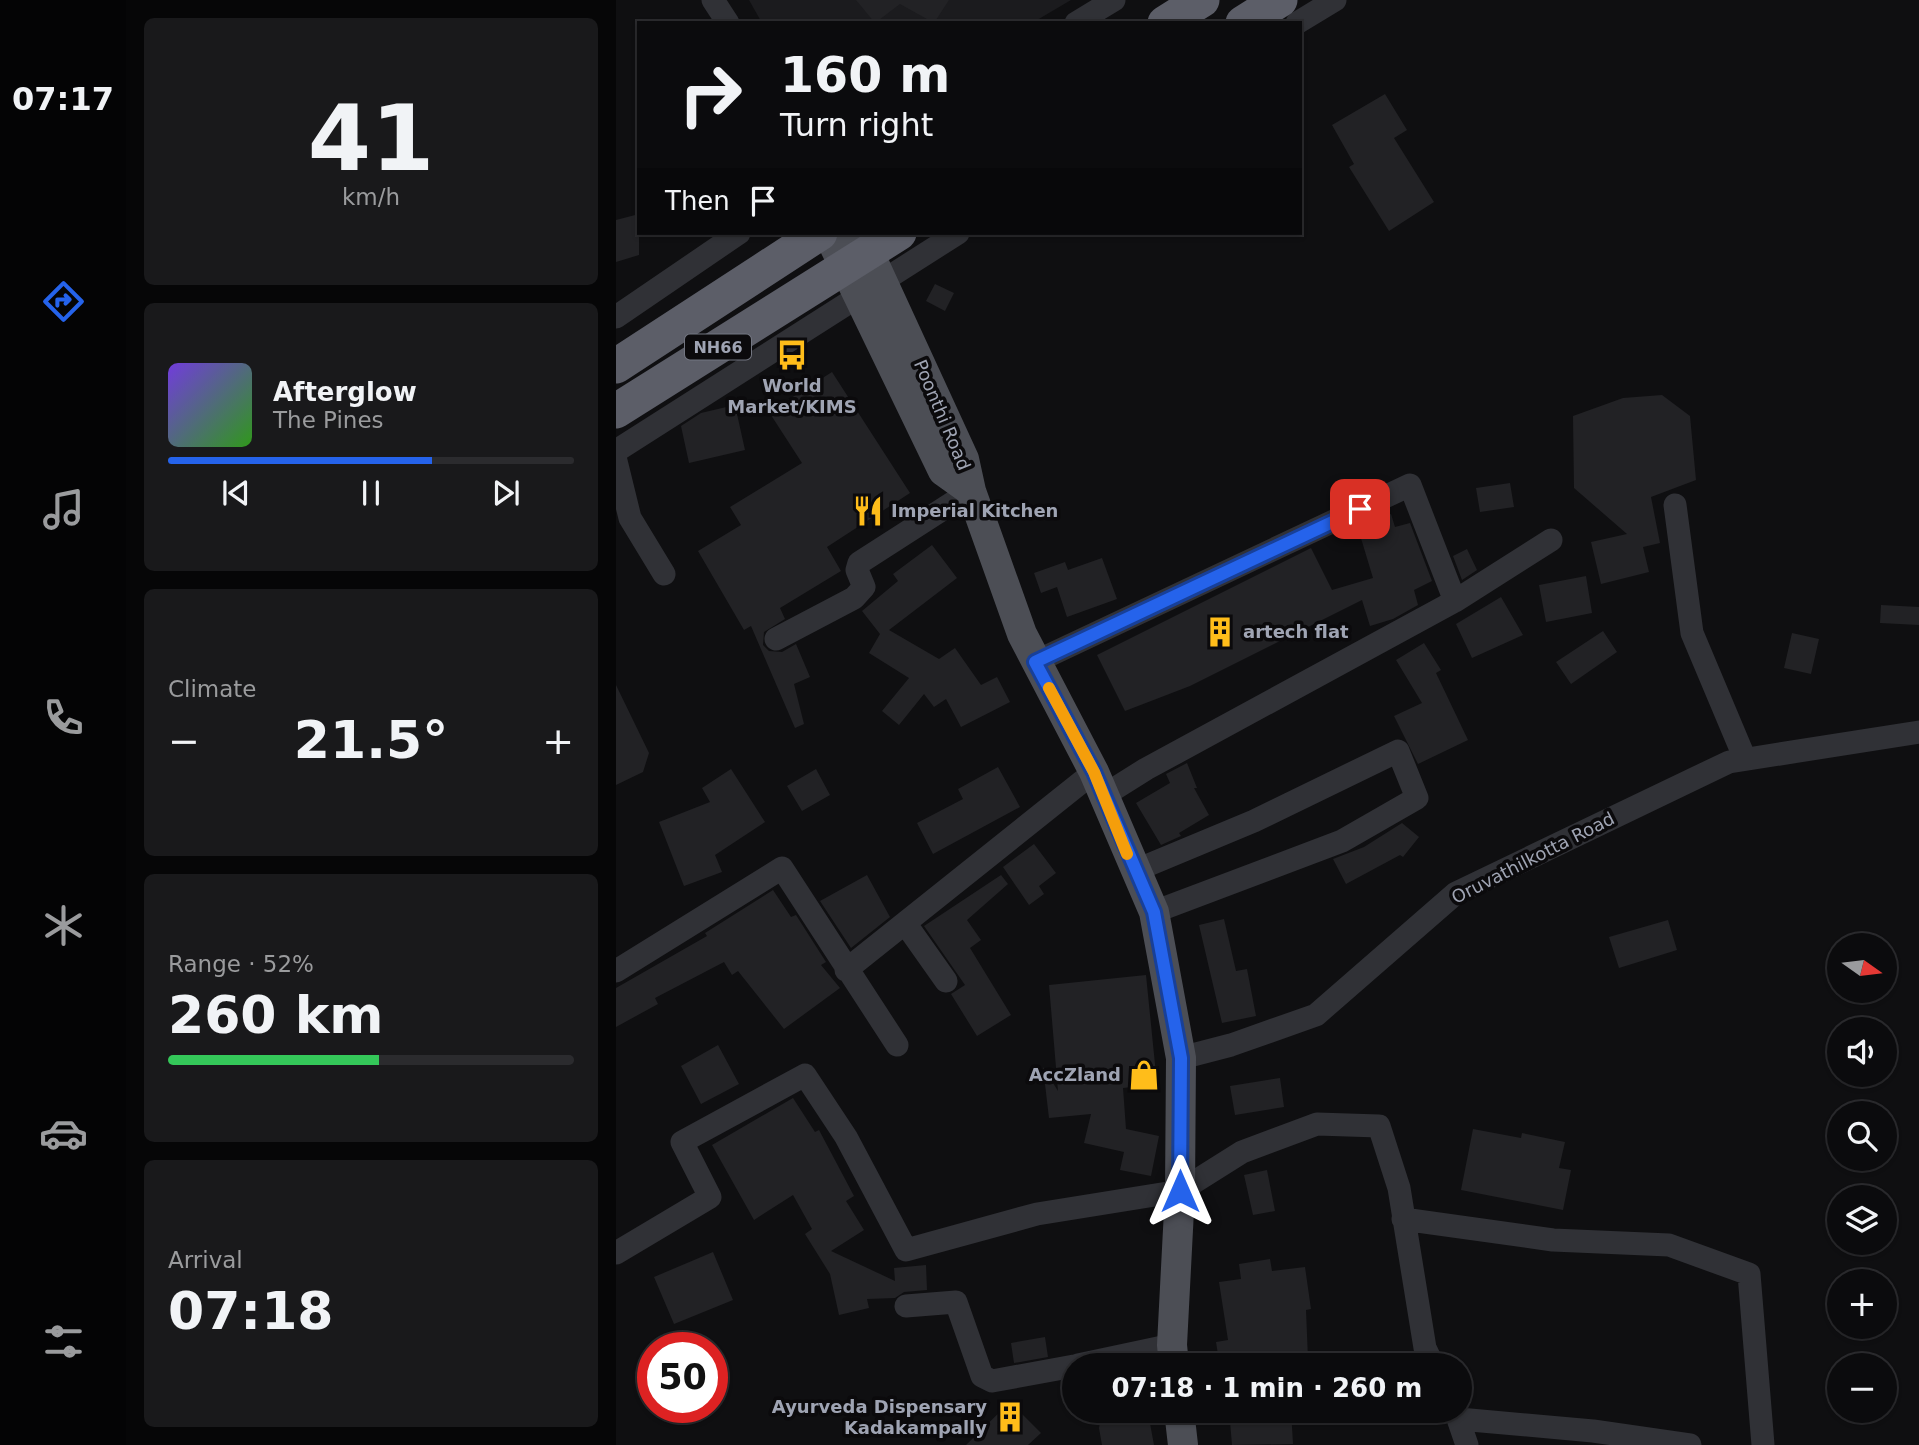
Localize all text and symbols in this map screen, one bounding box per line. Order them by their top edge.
text: 160 m [780,47,950,104]
icon: right [665,49,756,140]
text: 07:17 [12,80,114,118]
text: 41 [308,86,434,191]
text: Turn right [780,106,933,144]
icon: arrive [744,182,782,220]
text: km/h [342,184,400,210]
text: Then [665,186,730,216]
icon: directions [39,277,88,326]
road number: NH66 [685,334,751,360]
bus stop icon: World Market/KIMS [775,338,809,372]
street label: Poonthi Road [910,356,975,473]
place label: World Market/KIMS [727,375,857,417]
text: Afterglow [273,377,417,407]
text: The Pines [273,407,384,433]
icon: previous [217,474,255,512]
icon: pause [352,474,390,512]
icon: next [487,474,525,512]
pin [1330,479,1390,539]
icon: music [39,485,88,534]
icon: arrive [1341,490,1379,528]
restaurant icon: Imperial Kitchen [851,494,885,528]
place label: Imperial Kitchen [891,500,1058,521]
building icon: artech flat [1203,615,1237,649]
place label: artech flat [1243,621,1349,642]
text: Climate [168,676,257,702]
icon: phone [39,693,88,742]
text: 21.5° [294,710,448,770]
text: − [168,719,200,763]
text: + [542,719,574,763]
street label: Oruvathilkotta Road [1448,807,1618,908]
icon: climate [39,901,88,950]
north arrow [1827,933,1897,1003]
map controls [1827,933,1897,1423]
text: Range · 52% [168,951,314,977]
text: 260 km [168,985,383,1045]
button: sound [1827,1017,1897,1087]
shop icon: AccZland [1127,1058,1161,1092]
place label: AccZland [1029,1064,1121,1085]
button: search [1827,1101,1897,1171]
icon: car [39,1109,88,1158]
position arrow [1143,1154,1217,1228]
button: layers [1827,1185,1897,1255]
text: Arrival [168,1247,243,1273]
button: + [1827,1269,1897,1339]
text: 07:18 [168,1281,334,1341]
icon: filters [39,1317,88,1366]
speed limit sign: 50 [637,1332,728,1423]
button: − [1827,1353,1897,1423]
text: 07:18 · 1 min · 260 m [1112,1373,1422,1403]
place label: Ayurveda Dispensary Kadakampally [772,1396,987,1438]
building icon: Ayurveda Dispensary Kadakampally [993,1400,1027,1434]

